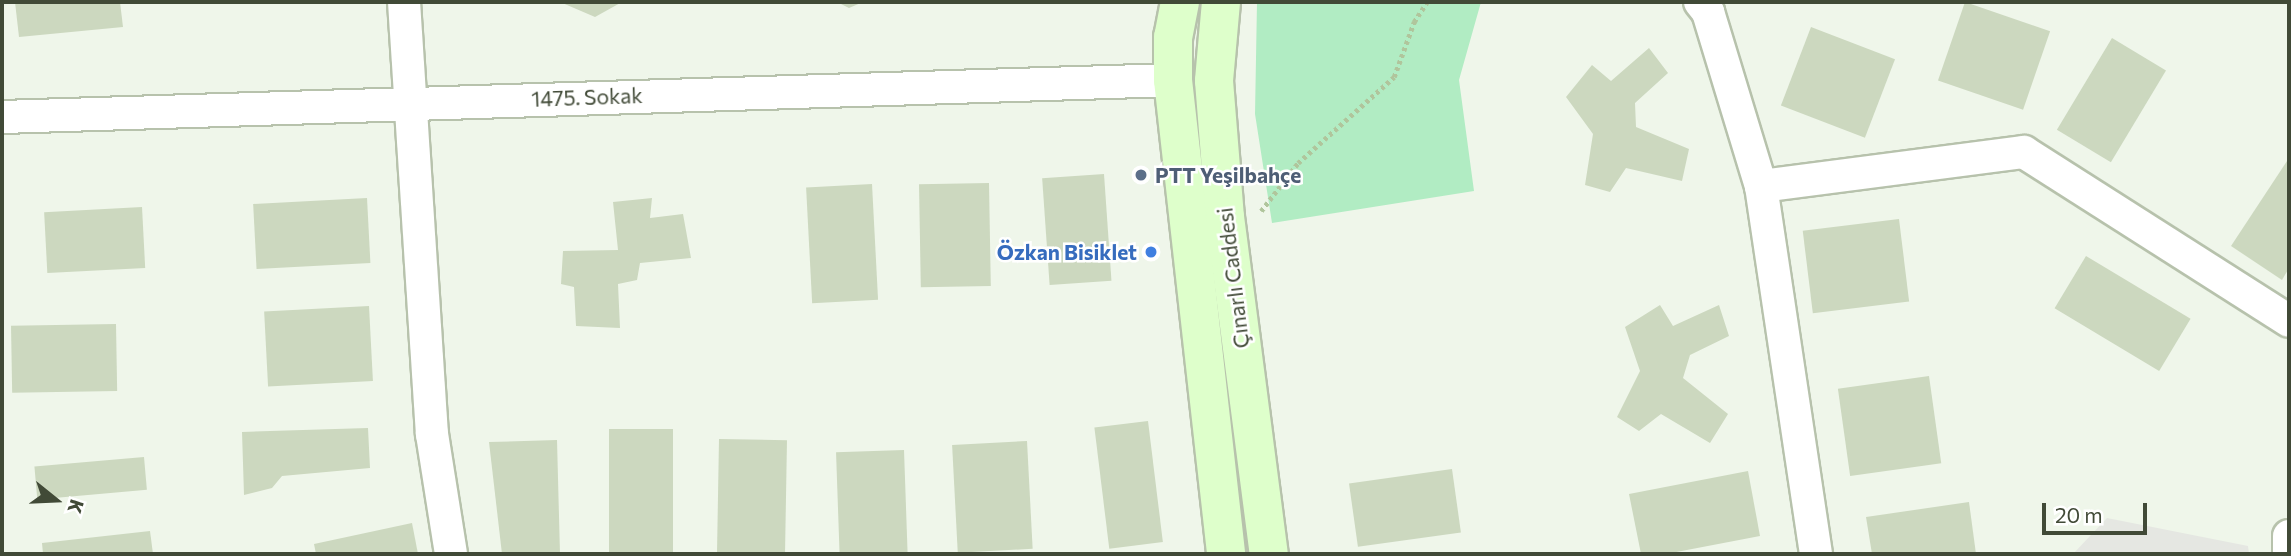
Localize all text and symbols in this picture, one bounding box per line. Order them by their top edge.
street label: 1475. Sokak [531,82,643,112]
place label: PTT Yeşilbahçe [1155,162,1301,188]
marker: PTT Yeşilbahçe [1133,167,1149,183]
street label: Çınarlı Caddesi [1212,206,1254,350]
place label: Özkan Bisiklet [997,239,1137,265]
marker: Özkan Bisiklet [1143,244,1159,260]
north arrow [21,465,91,535]
scale bar [2046,490,2151,534]
text: K [63,497,89,517]
text: 20 m [2055,502,2103,527]

